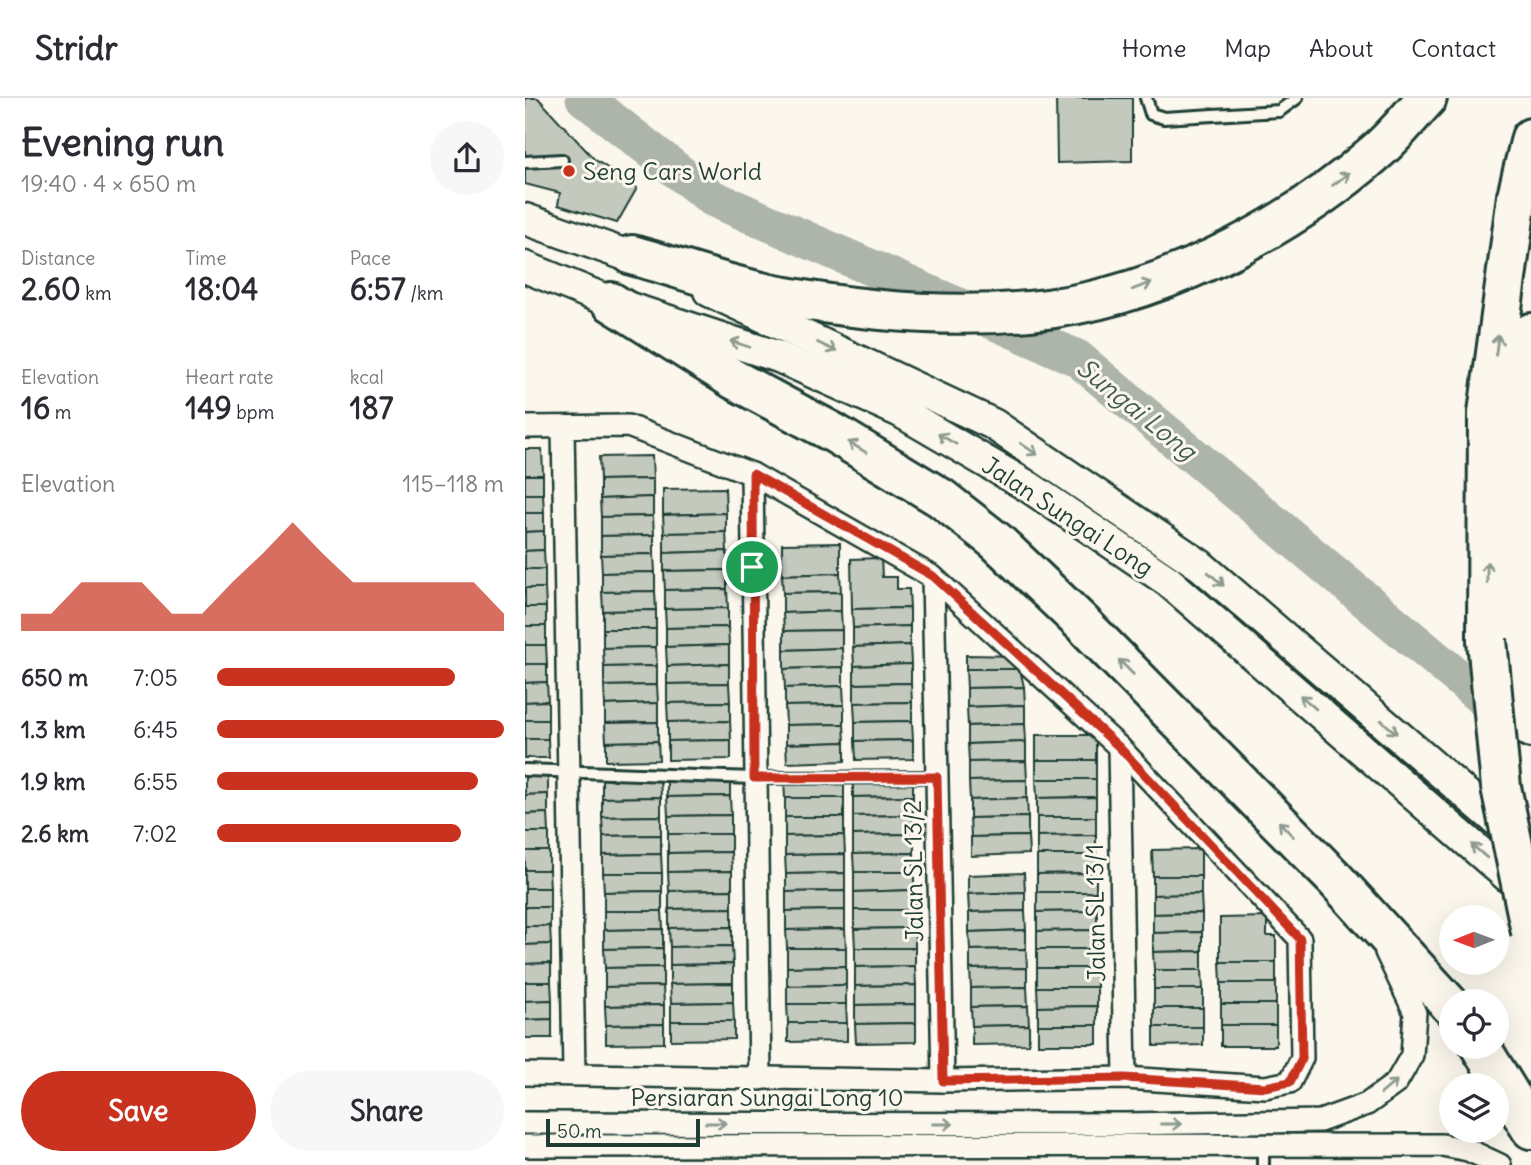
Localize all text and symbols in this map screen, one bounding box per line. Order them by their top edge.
text: Stridr [35,27,118,69]
text: Home [1122,33,1186,63]
text: Map [1224,33,1271,63]
text: About [1309,33,1373,63]
text: Contact [1411,33,1496,63]
text: Evening run [21,119,224,166]
button: share [430,121,504,195]
place label: Seng Cars World [583,156,762,186]
marker: Seng Cars World [561,163,577,179]
text: 19:40 · 4 × 650 m [21,169,196,198]
one-way arrow [1332,172,1350,187]
text: Distance [21,246,95,270]
text: Time [185,246,226,270]
text: Pace [350,246,391,270]
text: 2.60 [21,270,81,308]
text: 18:04 [185,270,258,308]
text: 6:57 [350,270,406,308]
one-way arrow [1130,278,1152,291]
text: km [81,281,112,305]
text: /km [406,281,443,305]
one-way arrow [1490,334,1503,357]
one-way arrow [730,337,752,349]
one-way arrow [816,340,837,354]
water label: Sungai Long [1071,351,1205,469]
text: Elevation [21,365,99,389]
text: Heart rate [185,365,273,389]
text: kcal [350,365,384,389]
text: 16 [21,389,50,427]
text: 149 [185,389,232,427]
text: 187 [350,389,394,427]
text: m [50,400,71,424]
text: bpm [232,400,274,424]
one-way arrow [937,432,957,446]
one-way arrow [847,440,867,454]
one-way arrow [1019,442,1039,456]
street label: Jalan Sungai Long [977,450,1159,582]
text: Elevation [21,469,115,498]
text: 115–118 m [402,469,504,498]
pin [722,537,782,597]
icon: arrive [733,548,771,586]
one-way arrow [1480,560,1494,583]
one-way arrow [1207,571,1225,587]
one-way arrow [1118,659,1135,676]
text: 650 m [21,663,88,692]
text: 7:05 [133,663,178,692]
one-way arrow [1299,694,1317,710]
text: 1.3 km [21,715,85,744]
text: 6:45 [133,715,178,744]
one-way arrow [1379,719,1397,735]
text: 1.9 km [21,767,86,796]
text: 6:55 [133,767,178,796]
street label: Jalan SL 13/2 [897,800,929,942]
text: 2.6 km [21,819,89,848]
text: 7:02 [133,819,177,848]
one-way arrow [1278,821,1295,838]
one-way arrow [1471,843,1489,859]
street label: Jalan SL 13/1 [1079,844,1111,982]
north arrow [1439,905,1509,975]
map controls [1439,905,1509,1143]
button: locate [1439,989,1509,1059]
button: Save [21,1071,256,1151]
button: Share [270,1071,504,1151]
button: layers [1439,1073,1509,1143]
one-way arrow [1380,1079,1398,1095]
street label: Persiaran Sungai Long 10 [630,1082,904,1112]
scale bar [546,1116,700,1148]
one-way arrow [704,1116,727,1130]
one-way arrow [931,1117,954,1131]
one-way arrow [1159,1117,1182,1131]
text: 50 m [557,1119,602,1143]

